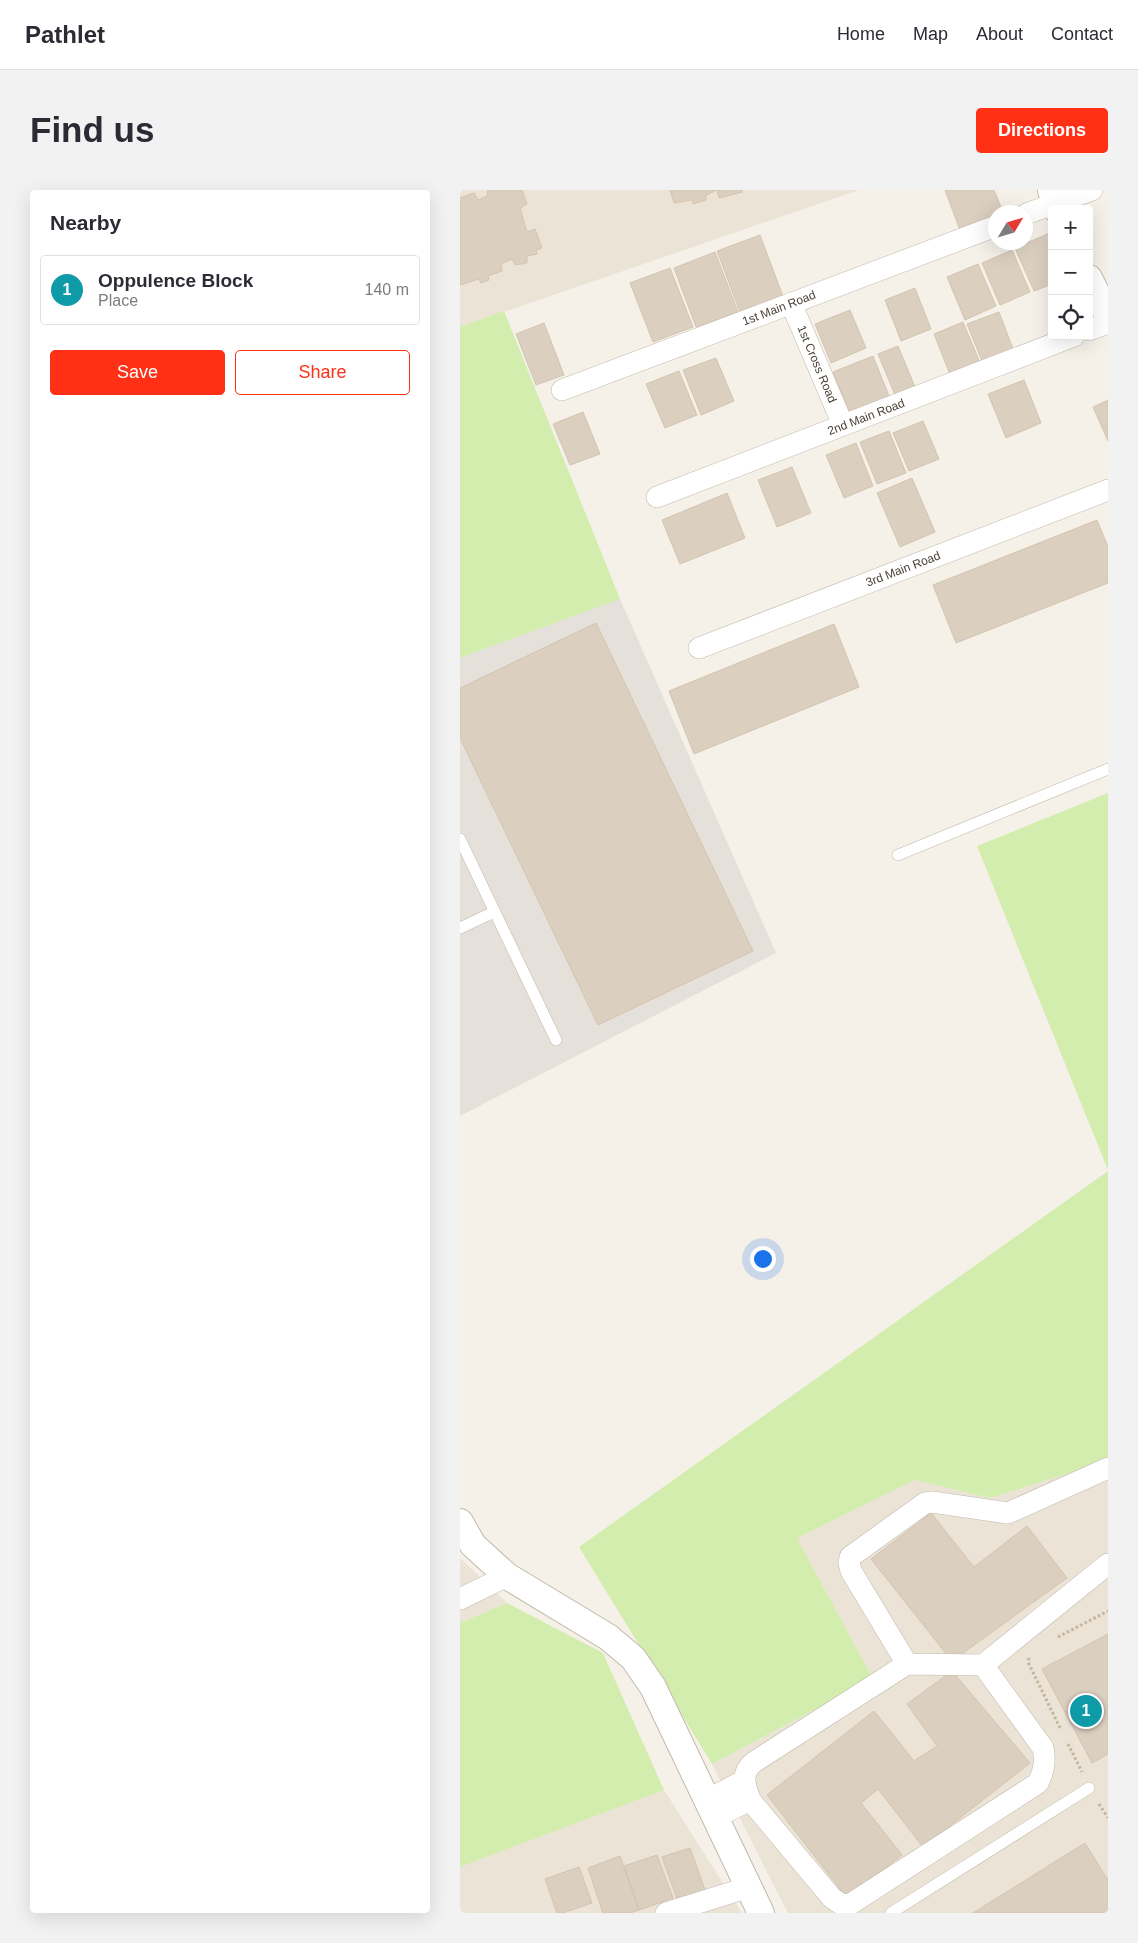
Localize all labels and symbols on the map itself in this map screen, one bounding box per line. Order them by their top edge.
north arrow [988,205,1033,250]
street label: 1st Main Road [740,288,818,328]
street label: 1st Cross Road [794,323,840,405]
street label: 2nd Main Road [825,396,907,438]
street label: 3rd Main Road [864,548,942,590]
your location [750,1246,776,1272]
pin: 1 [1070,1692,1102,1730]

